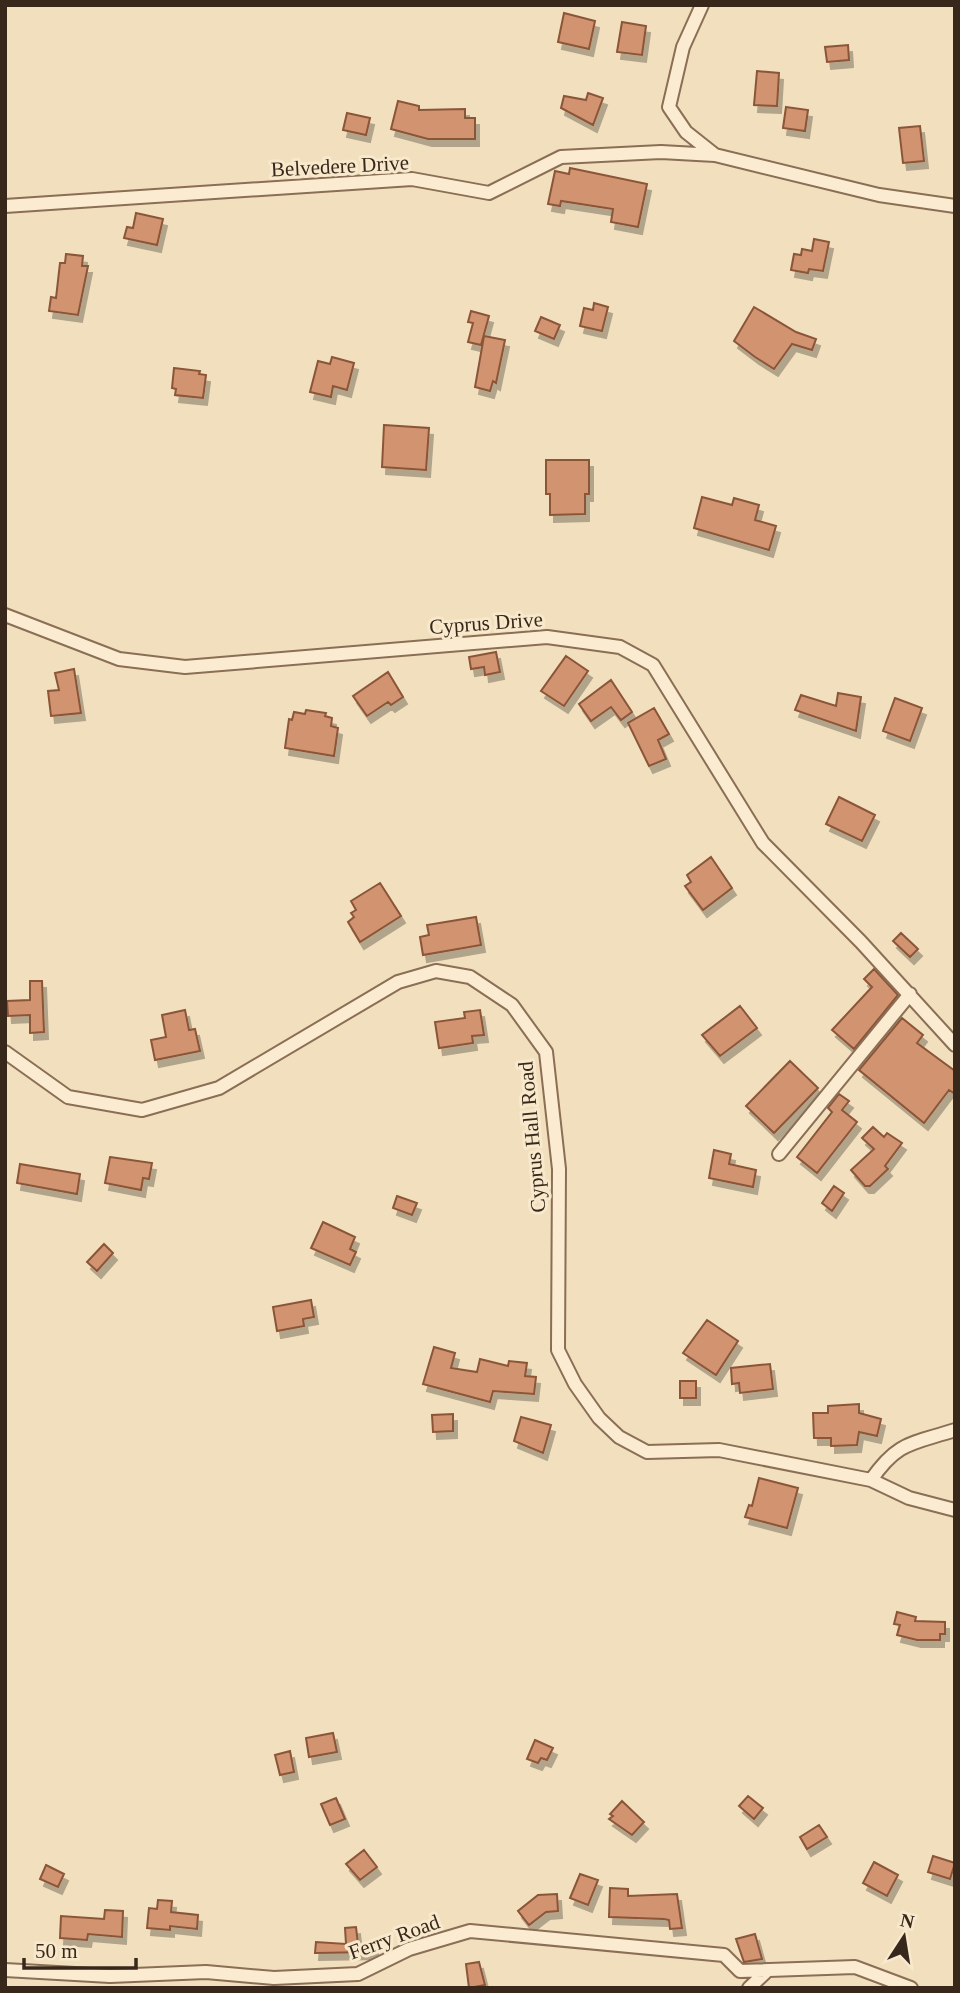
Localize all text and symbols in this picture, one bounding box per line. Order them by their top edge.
street label: Belvedere Drive [270,150,410,182]
street label: Cyprus Drive [428,607,544,639]
street label: Cyprus Hall Road [513,1060,551,1214]
north arrow [869,1902,939,1972]
street label: Ferry Road [345,1909,443,1965]
text: N [899,1909,917,1933]
scale bar [24,1926,136,1970]
text: 50 m [35,1939,78,1963]

